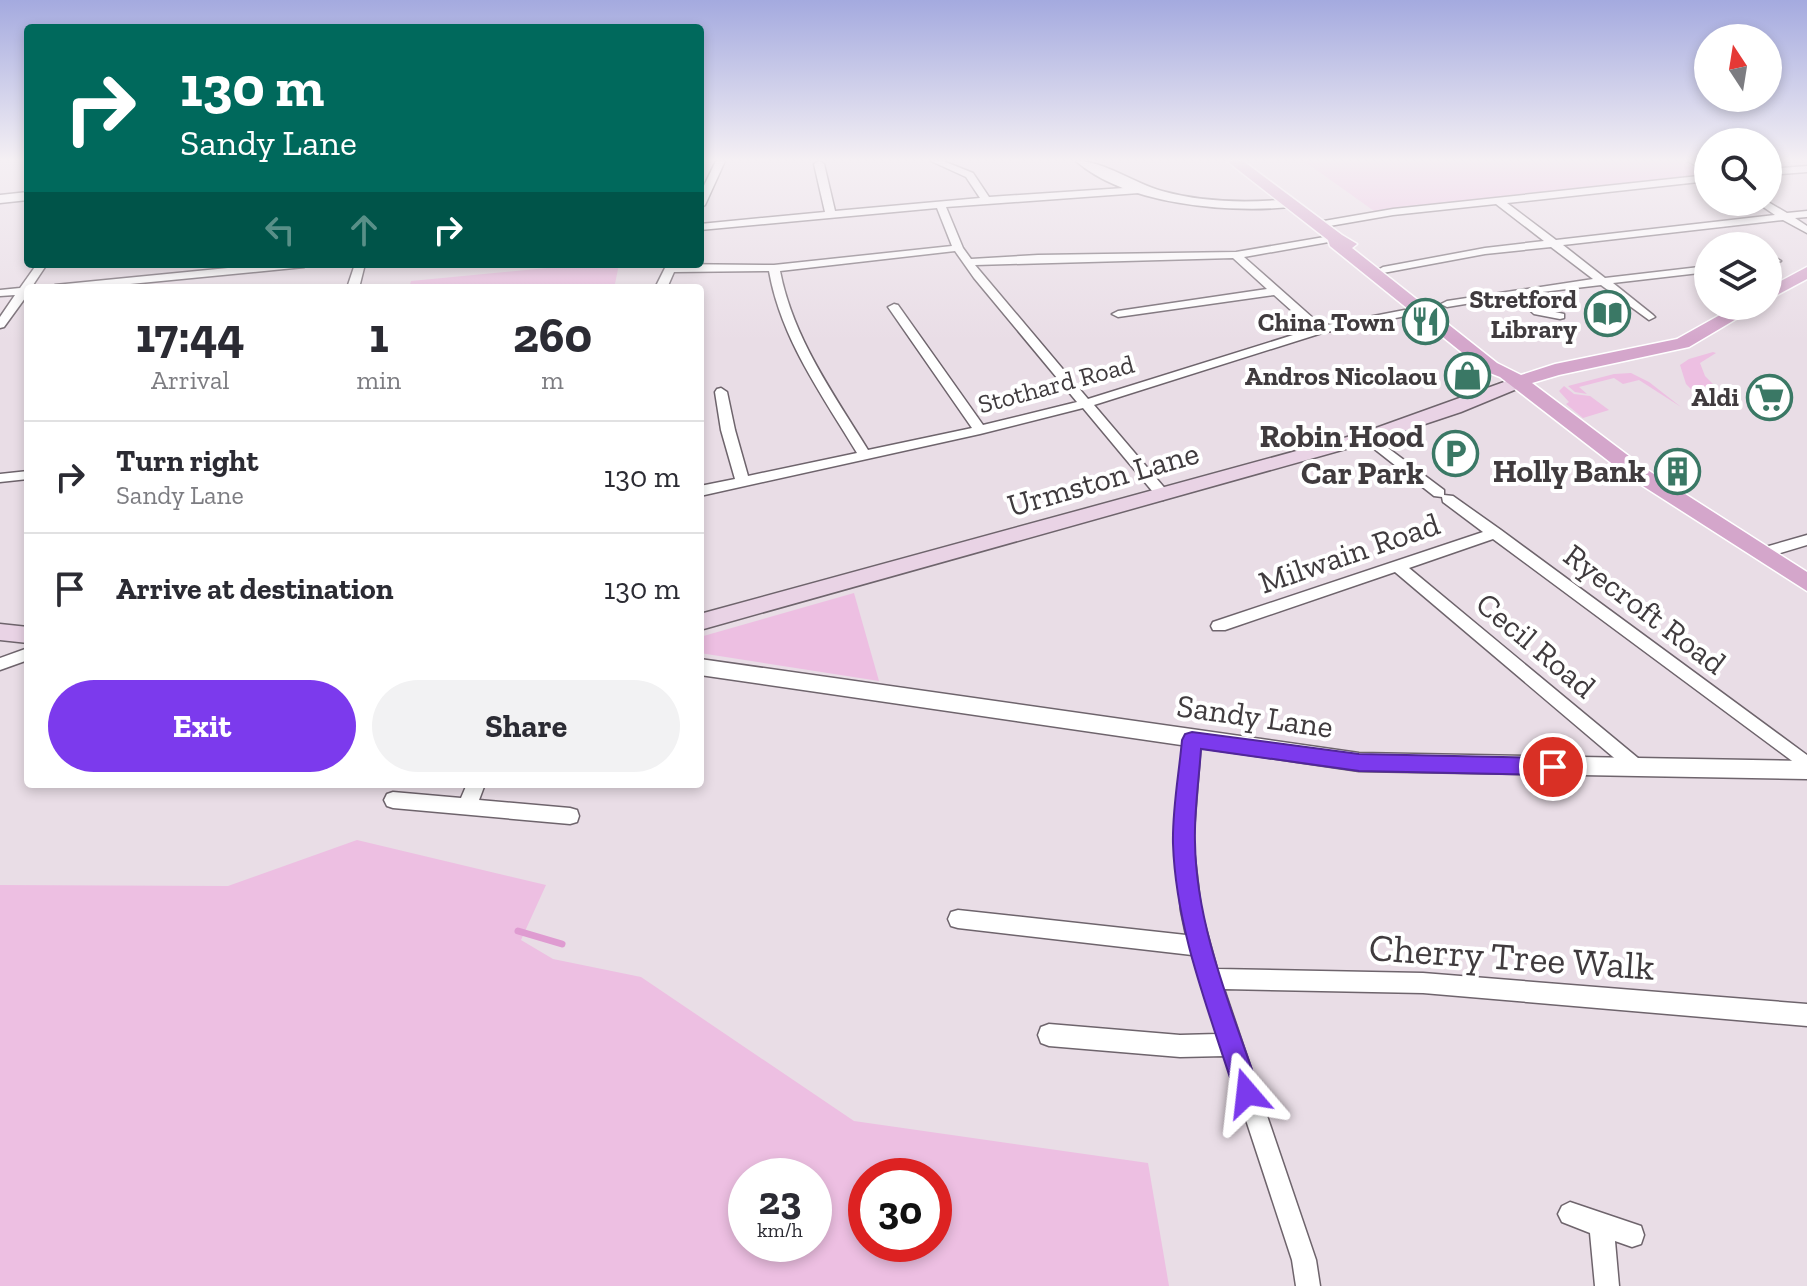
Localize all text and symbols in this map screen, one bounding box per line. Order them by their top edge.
north arrow [1694,24,1782,112]
map controls [1694,24,1782,320]
text: 130 m [180,53,324,120]
icon: right [48,56,152,160]
text: Sandy Lane [180,121,357,164]
button: search [1694,128,1782,216]
icon: left [258,208,302,252]
icon: ahead [342,208,386,252]
icon: right [426,208,470,252]
button: layers [1694,232,1782,320]
place label: Stretford Library [1469,283,1577,345]
library icon: Stretford Library [1584,290,1632,338]
restaurant icon: China Town [1402,298,1450,346]
place label: China Town [1258,306,1396,338]
text: 17:44 [136,307,245,364]
text: 1 [369,307,389,364]
text: 260 [513,307,592,364]
street label: Stothard Road [974,348,1138,420]
shop icon: Andros Nicolaou [1444,352,1492,400]
place label: Andros Nicolaou [1245,360,1437,392]
text: Arrival [151,364,229,396]
text: min [357,364,401,396]
text: m [541,364,564,396]
supermarket icon: Aldi [1746,373,1794,421]
place label: Aldi [1691,381,1739,413]
place label: Robin Hood Car Park [1259,417,1424,492]
parking icon: Robin Hood Car Park [1431,430,1479,478]
street label: Urmston Lane [1003,434,1203,524]
text: Turn right [116,443,258,479]
building icon: Holly Bank [1653,447,1701,495]
place label: Holly Bank [1493,452,1646,490]
icon: right [48,455,92,499]
text: 130 m [604,459,680,495]
text: Sandy Lane [116,479,244,511]
street label: Milwain Road [1254,504,1445,602]
street label: Ryecroft Road [1556,536,1734,683]
icon: arrive [48,567,92,611]
text: Arrive at destination [116,571,393,607]
text: 130 m [604,571,680,607]
street label: Cecil Road [1469,584,1604,706]
button: Exit [48,680,356,772]
button: Share [372,680,680,772]
street label: Sandy Lane [1175,686,1335,746]
pin [1519,733,1587,801]
icon: arrive [1531,745,1575,789]
street label: Cherry Tree Walk [1368,924,1657,990]
position arrow [1205,1051,1289,1135]
speed limit sign: 30 [848,1158,952,1262]
text: 23 [759,1176,801,1224]
text: km/h [757,1218,803,1242]

